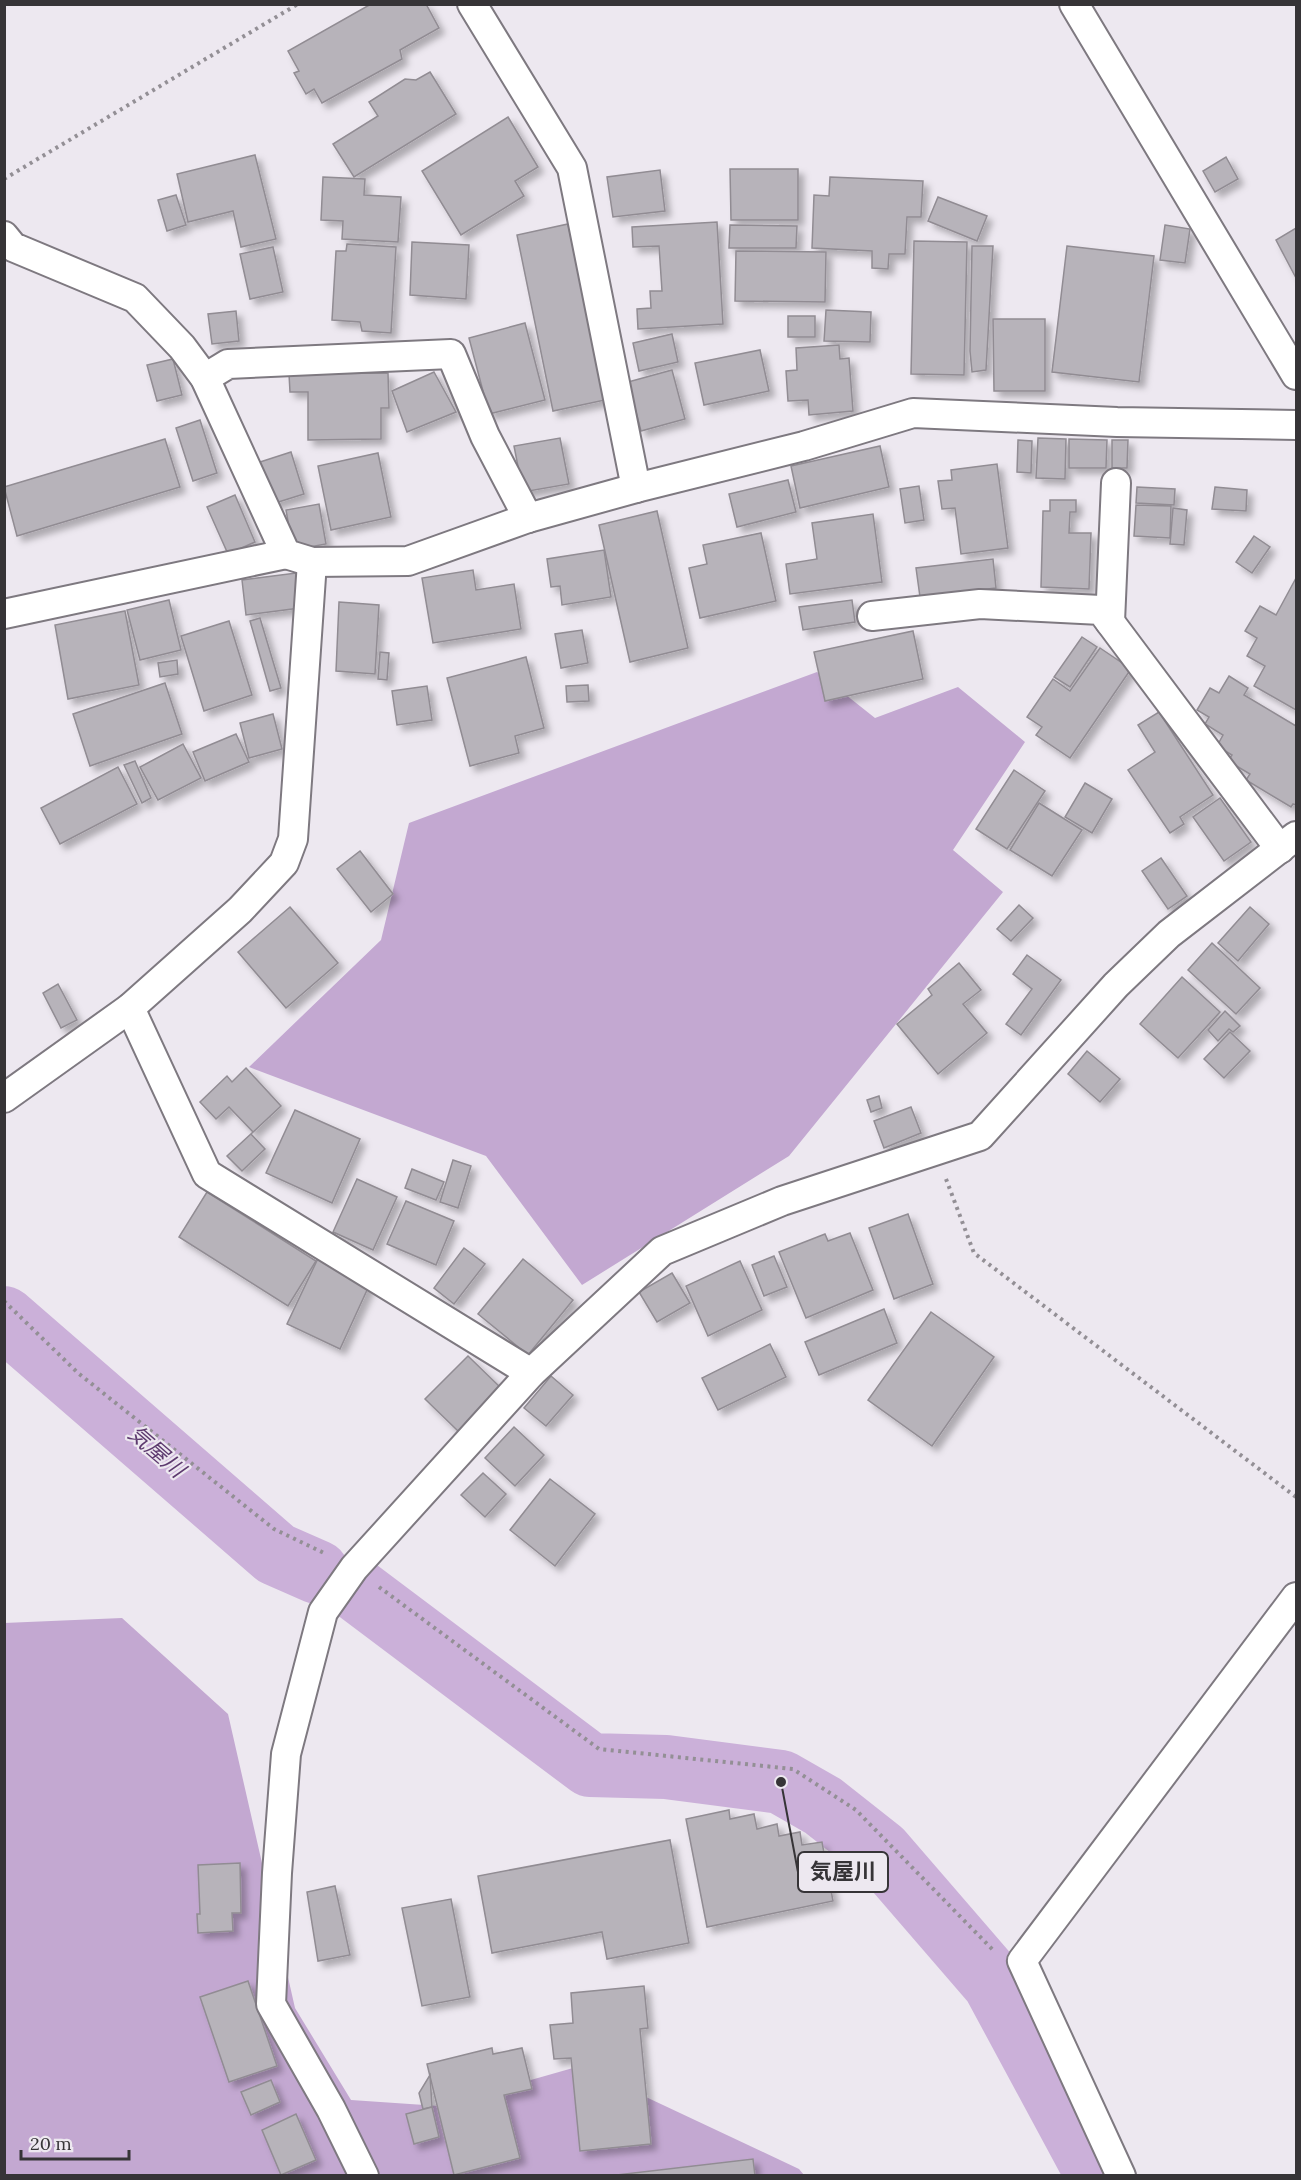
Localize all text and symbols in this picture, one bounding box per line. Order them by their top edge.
water label: 気屋川 [123,1419,193,1485]
callout: 気屋川 [798,1852,888,1892]
text: 気屋川 [810,1857,876,1885]
scale bar [21,2123,129,2161]
text: 20 m [30,2132,72,2155]

